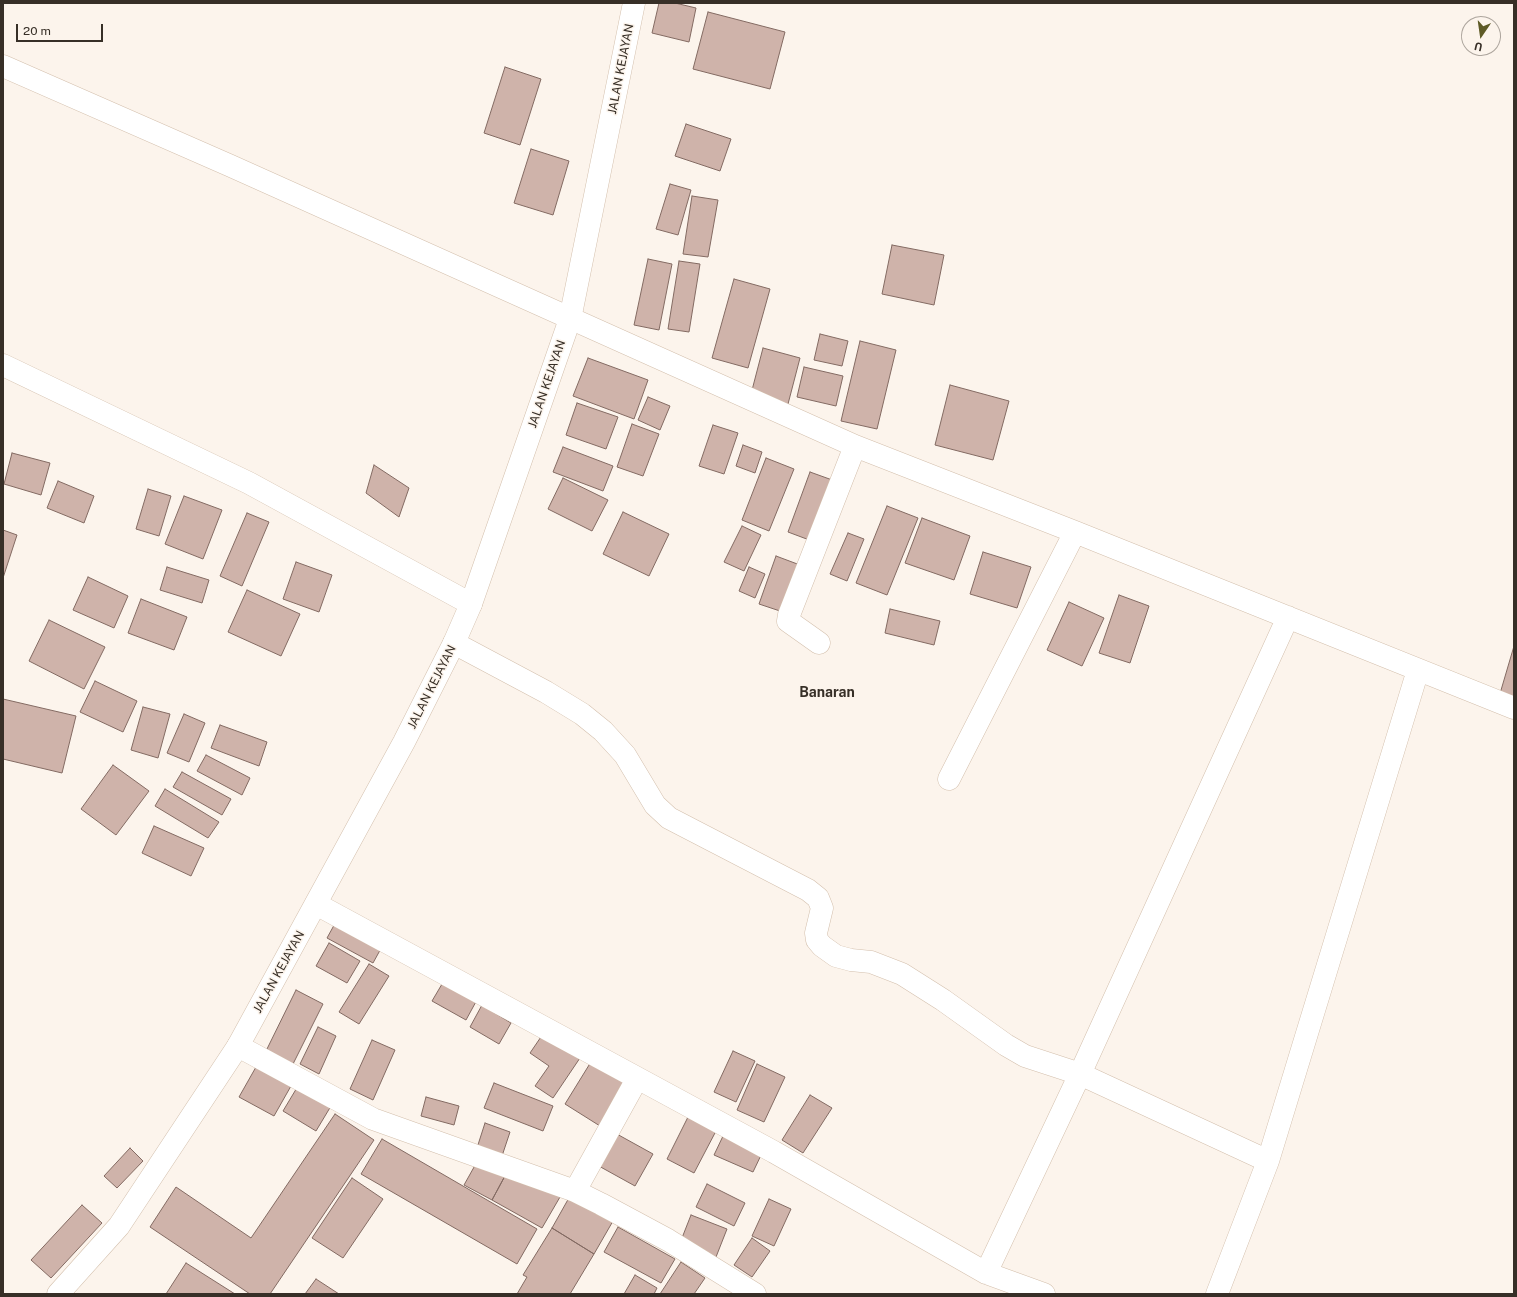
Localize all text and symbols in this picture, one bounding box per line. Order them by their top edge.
scale bar [18,16,105,42]
north arrow [1461,16,1501,56]
street label: JALAN KEJAYAN [605,22,637,116]
text: 20 m [23,24,51,38]
text: U [1473,40,1484,53]
street label: JALAN KEJAYAN [525,338,569,430]
street label: JALAN KEJAYAN [405,643,459,731]
district label: Banaran [799,685,855,701]
street label: JALAN KEJAYAN [250,928,308,1016]

